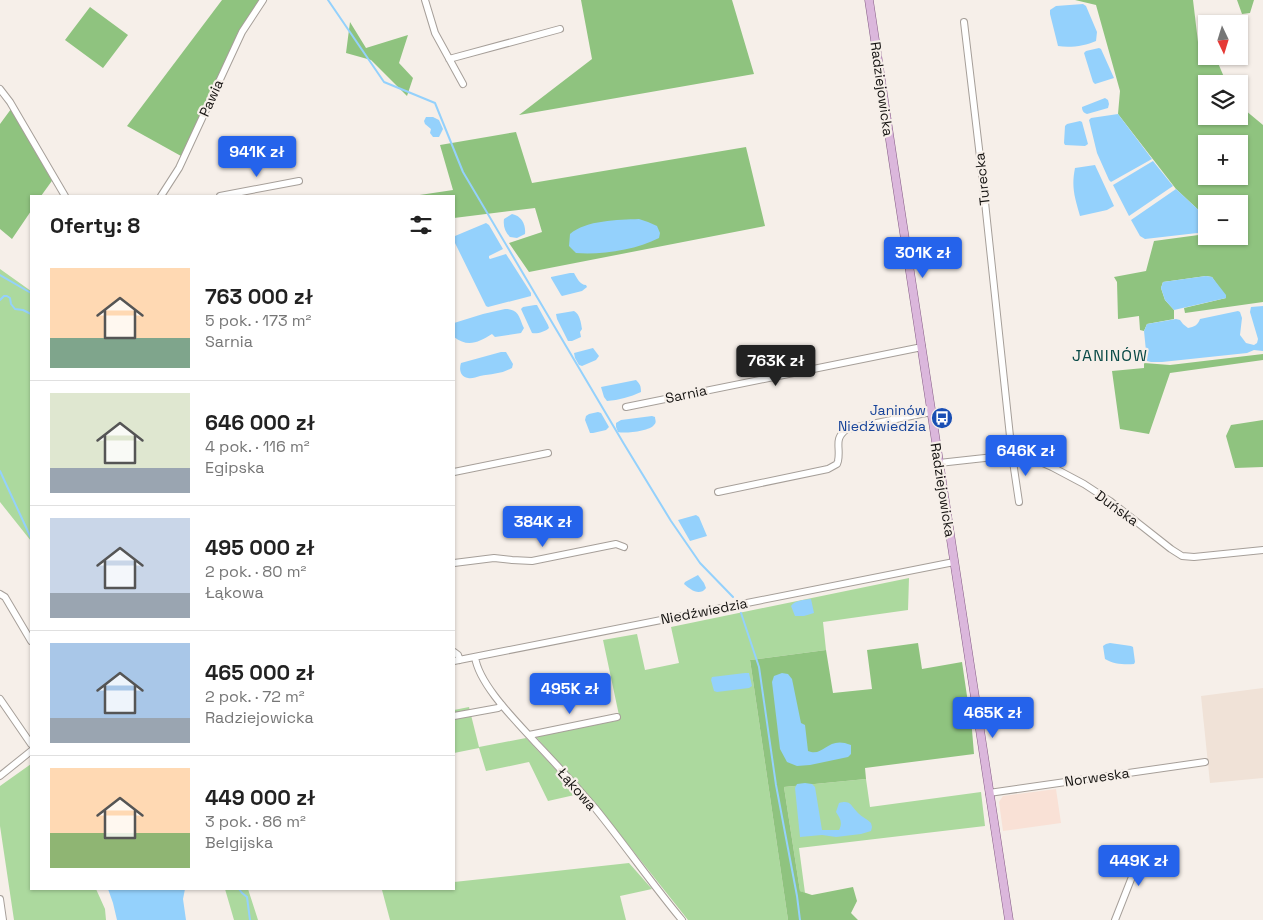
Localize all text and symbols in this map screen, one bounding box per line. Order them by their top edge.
north arrow [1198,15,1248,65]
map controls [1198,15,1248,245]
street label: Radziejowicka [866,41,898,137]
button: layers [1198,75,1248,125]
street label: Pawia [195,77,227,119]
button: + [1198,135,1248,185]
pin: 941K zł [211,136,303,178]
text: 941K zł [229,141,285,162]
street label: Turecka [970,152,994,206]
button: − [1198,195,1248,245]
icon: filters [407,211,435,239]
text: Oferty: 8 [50,212,140,239]
pin: 301K zł [877,236,969,279]
text: 301K zł [895,242,951,263]
text: 763 000 zł [205,283,313,310]
icon: home [90,288,150,348]
text: 5 pok. · 173 m² [205,310,311,331]
text: Sarnia [205,331,253,352]
pin: 763K zł [730,344,822,387]
district label: JANINÓW [1072,345,1148,366]
text: 763K zł [747,350,805,371]
street label: Sarnia [664,381,708,407]
place label: Janinów Niedźwiedzia [838,401,926,435]
bus stop icon: Janinów Niedźwiedzia [930,406,954,430]
text: 646 000 zł [205,409,315,436]
icon: home [90,413,150,473]
pin: 646K zł [980,434,1072,477]
text: 4 pok. · 116 m² [205,436,310,457]
text: 646K zł [997,440,1055,461]
street label: Radziejowicka [927,442,959,538]
text: Egipska [205,457,265,478]
street label: Duńska [1092,486,1142,530]
pin: 384K zł [497,506,589,548]
text: 384K zł [514,511,572,532]
text: 495 000 zł [205,534,315,561]
icon: home [90,538,150,598]
text: 2 pok. · 80 m² [205,561,306,582]
text: Łąkowa [205,582,264,603]
street label: Niedźwiedzia [659,594,749,628]
text: 465 000 zł [205,659,315,686]
icon: home [90,663,150,723]
pin: 495K zł [524,672,616,715]
text: 495K zł [541,678,599,699]
text: 2 pok. · 72 m² [205,686,305,707]
pin: 465K zł [947,696,1039,739]
text: 465K zł [964,702,1022,723]
text: Radziejowicka [205,707,314,728]
street label: Łąkowa [553,764,601,814]
street label: Norweska [1063,764,1131,790]
text: 449 000 zł [205,784,316,811]
icon: home [90,788,150,848]
text: 3 pok. · 86 m² [205,811,306,832]
text: Belgijska [205,832,273,853]
pin: 449K zł [1093,844,1185,887]
text: 449K zł [1109,850,1169,871]

